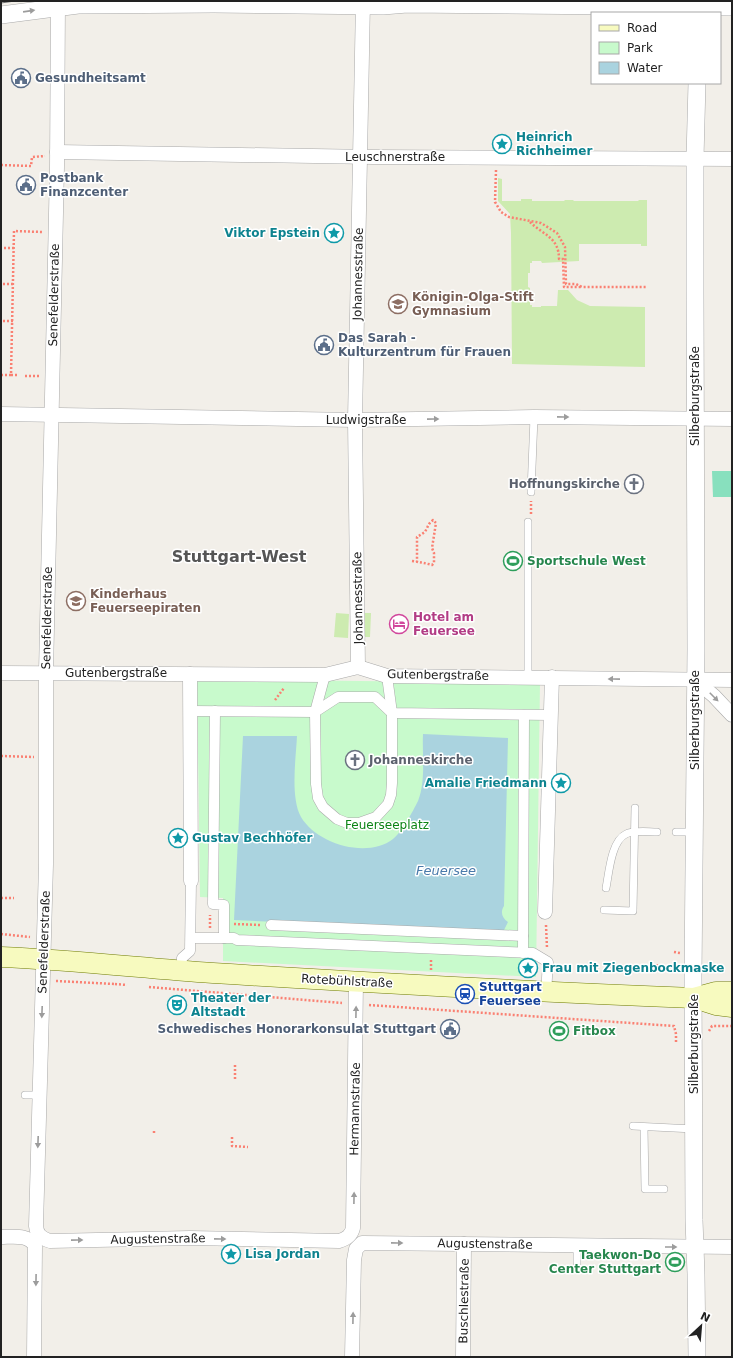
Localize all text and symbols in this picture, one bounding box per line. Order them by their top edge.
one-way arrow [23,8,35,14]
legend [591,12,721,84]
text: Road [627,21,657,35]
text: Park [627,41,653,55]
text: Water [627,61,663,75]
public building icon: Gesundheitsamt [10,67,32,89]
place label: Gesundheitsamt [35,71,146,85]
place label: Heinrich Richheimer [516,130,592,158]
place icon: Heinrich Richheimer [491,133,513,155]
street label: Leuschnerstraße [345,150,445,164]
place label: Postbank Finanzcenter [40,171,128,199]
public building icon: Postbank Finanzcenter [15,174,37,196]
place icon: Viktor Epstein [323,222,345,244]
place label: Viktor Epstein [224,226,320,240]
street label: Johannesstraße [350,227,366,322]
street label: Senefelderstraße [46,243,62,347]
place label: Königin-Olga-Stift Gymnasium [412,290,534,318]
school or university icon: Königin-Olga-Stift Gymnasium [387,293,409,315]
place label: Das Sarah - Kulturzentrum für Frauen [338,331,511,359]
public building icon: Das Sarah - Kulturzentrum für Frauen [313,334,335,356]
street label: Silberburgstraße [688,346,702,446]
street label: Ludwigstraße [326,413,406,427]
one-way arrow [557,414,570,420]
one-way arrow [427,416,440,422]
church icon: Hoffnungskirche [623,473,645,495]
place label: Hoffnungskirche [509,477,620,491]
district label: Stuttgart-West [172,547,307,566]
sports icon: Sportschule West [502,550,524,572]
street label: Johannesstraße [350,551,366,646]
place label: Sportschule West [527,554,646,568]
street label: Senefelderstraße [39,566,55,670]
place label: Kinderhaus Feuerseepiraten [90,587,201,615]
school or university icon: Kinderhaus Feuerseepiraten [65,590,87,612]
place label: Hotel am Feuersee [413,610,475,638]
hotel icon: Hotel am Feuersee [388,613,410,635]
street label: Gutenbergstraße [65,666,167,680]
street label: Gutenbergstraße [387,667,489,683]
street label: Silberburgstraße [688,670,702,770]
one-way arrow [608,675,620,682]
one-way arrow [709,692,719,701]
church icon: Johanneskirche [344,749,366,771]
place label: Johanneskirche [368,753,473,767]
place icon: Amalie Friedmann [550,772,572,794]
place label: Amalie Friedmann [425,776,547,790]
park label: Feuerseeplatz [345,818,429,832]
place icon: Gustav Bechhöfer [167,827,189,849]
place label: Gustav Bechhöfer [192,831,312,845]
water label: Feuersee [416,863,476,878]
street label: Senefelderstraße [35,890,53,994]
place icon: Frau mit Ziegenbockmaske [517,957,539,979]
place label: Frau mit Ziegenbockmaske [542,961,724,975]
street label: Rotebühlstraße [301,972,393,990]
place label: Stuttgart Feuersee [479,980,542,1008]
station icon: Stuttgart Feuersee [454,983,476,1005]
place label: Theater der Altstadt [191,991,271,1019]
theatre icon: Theater der Altstadt [166,994,188,1016]
street label: Silberburgstraße [687,994,701,1094]
one-way arrow [353,1005,359,1018]
one-way arrow [39,1006,45,1019]
public building icon: Schwedisches Honorarkonsulat Stuttgart [439,1018,461,1040]
sports icon: Fitbox [548,1020,570,1042]
place label: Schwedisches Honorarkonsulat Stuttgart [158,1022,436,1036]
place label: Fitbox [573,1024,616,1038]
street label: Hermannstraße [347,1062,363,1156]
one-way arrow [35,1136,42,1148]
one-way arrow [350,1192,357,1204]
street label: Augustenstraße [110,1231,206,1247]
one-way arrow [214,1236,227,1242]
street label: Augustenstraße [437,1236,533,1252]
one-way arrow [70,1237,83,1243]
one-way arrow [391,1239,403,1246]
place icon: Lisa Jordan [220,1243,242,1265]
one-way arrow [665,1244,678,1250]
place label: Lisa Jordan [245,1247,320,1261]
place label: Taekwon-Do Center Stuttgart [549,1248,661,1276]
sports icon: Taekwon-Do Center Stuttgart [664,1251,686,1273]
street label: Buschlestraße [456,1258,472,1344]
one-way arrow [33,1274,39,1287]
north arrow [681,1306,721,1346]
text: N [698,1310,712,1325]
one-way arrow [350,1311,356,1324]

